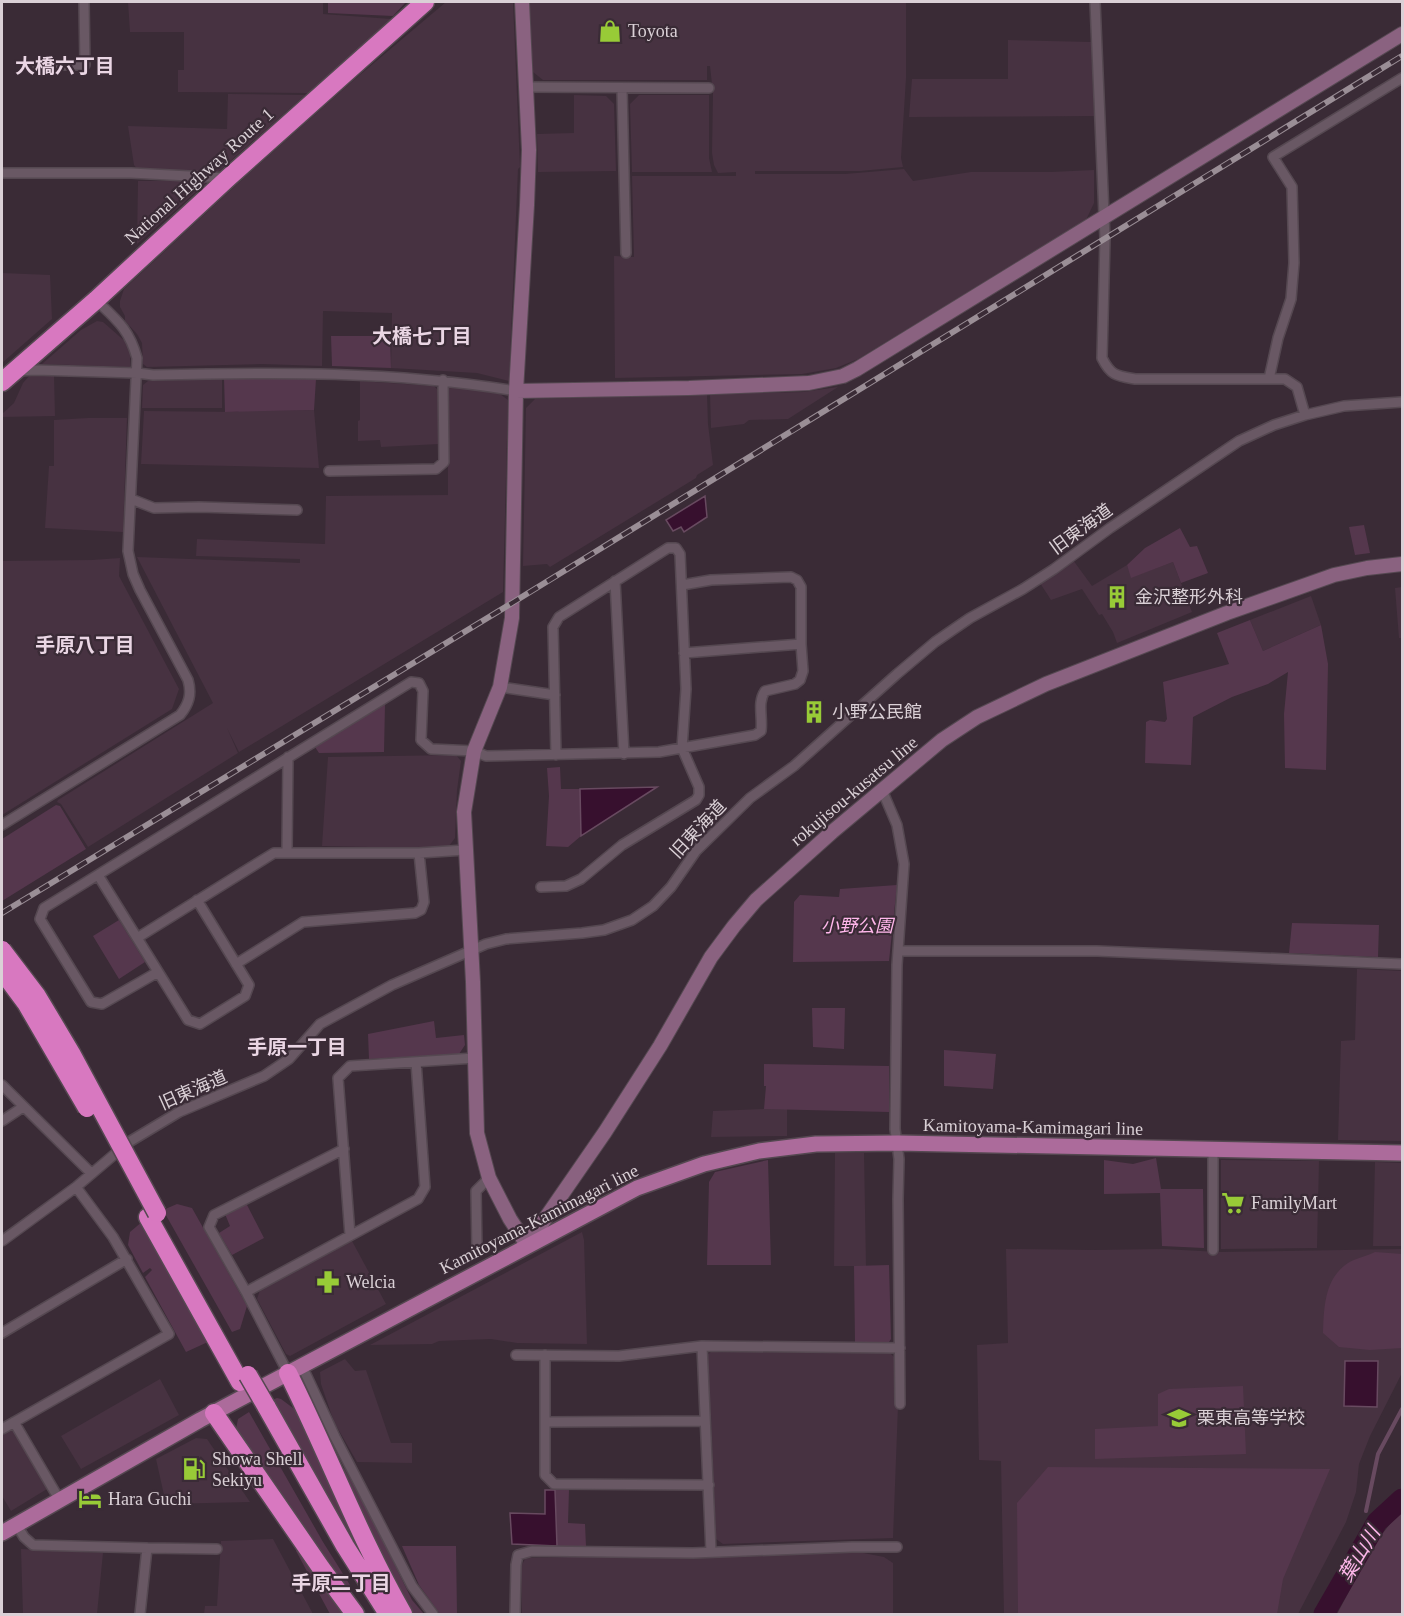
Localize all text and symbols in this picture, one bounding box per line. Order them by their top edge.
shop icon: Toyota [597,18,623,44]
place label: Toyota [628,21,678,41]
district label: 大橋六丁目 [15,55,115,77]
street label: National Highway Route 1 [120,104,278,248]
district label: 大橋七丁目 [372,325,472,347]
street label: 旧東海道 [1046,500,1116,558]
building icon: 金沢整形外科 [1104,584,1130,610]
place label: 金沢整形外科 [1135,587,1243,607]
district label: 手原八丁目 [35,634,135,656]
building icon: 小野公民館 [801,699,827,725]
place label: 小野公民館 [832,702,922,722]
street label: rokujisou-kusatsu line [786,732,922,850]
street label: 旧東海道 [666,796,730,862]
park label: 小野公園 [821,916,896,936]
district label: 手原一丁目 [247,1036,347,1058]
street label: 旧東海道 [156,1066,230,1114]
street label: Kamitoyama-Kamimagari line [923,1115,1143,1139]
street label: Kamitoyama-Kamimagari line [436,1160,642,1278]
supermarket icon: FamilyMart [1220,1190,1246,1216]
place label: FamilyMart [1251,1193,1337,1213]
pharmacy icon: Welcia [315,1269,341,1295]
place label: Welcia [346,1272,396,1292]
school or university icon: 栗東高等学校 [1166,1405,1192,1431]
place label: 栗東高等学校 [1197,1408,1305,1428]
place label: Showa Shell Sekiyu [212,1449,303,1490]
fuel station icon: Showa Shell Sekiyu [181,1456,207,1482]
hotel icon: Hara Guchi [77,1486,103,1512]
place label: Hara Guchi [108,1489,191,1509]
water label: 葉山川 [1334,1521,1385,1585]
district label: 手原二丁目 [291,1572,391,1594]

